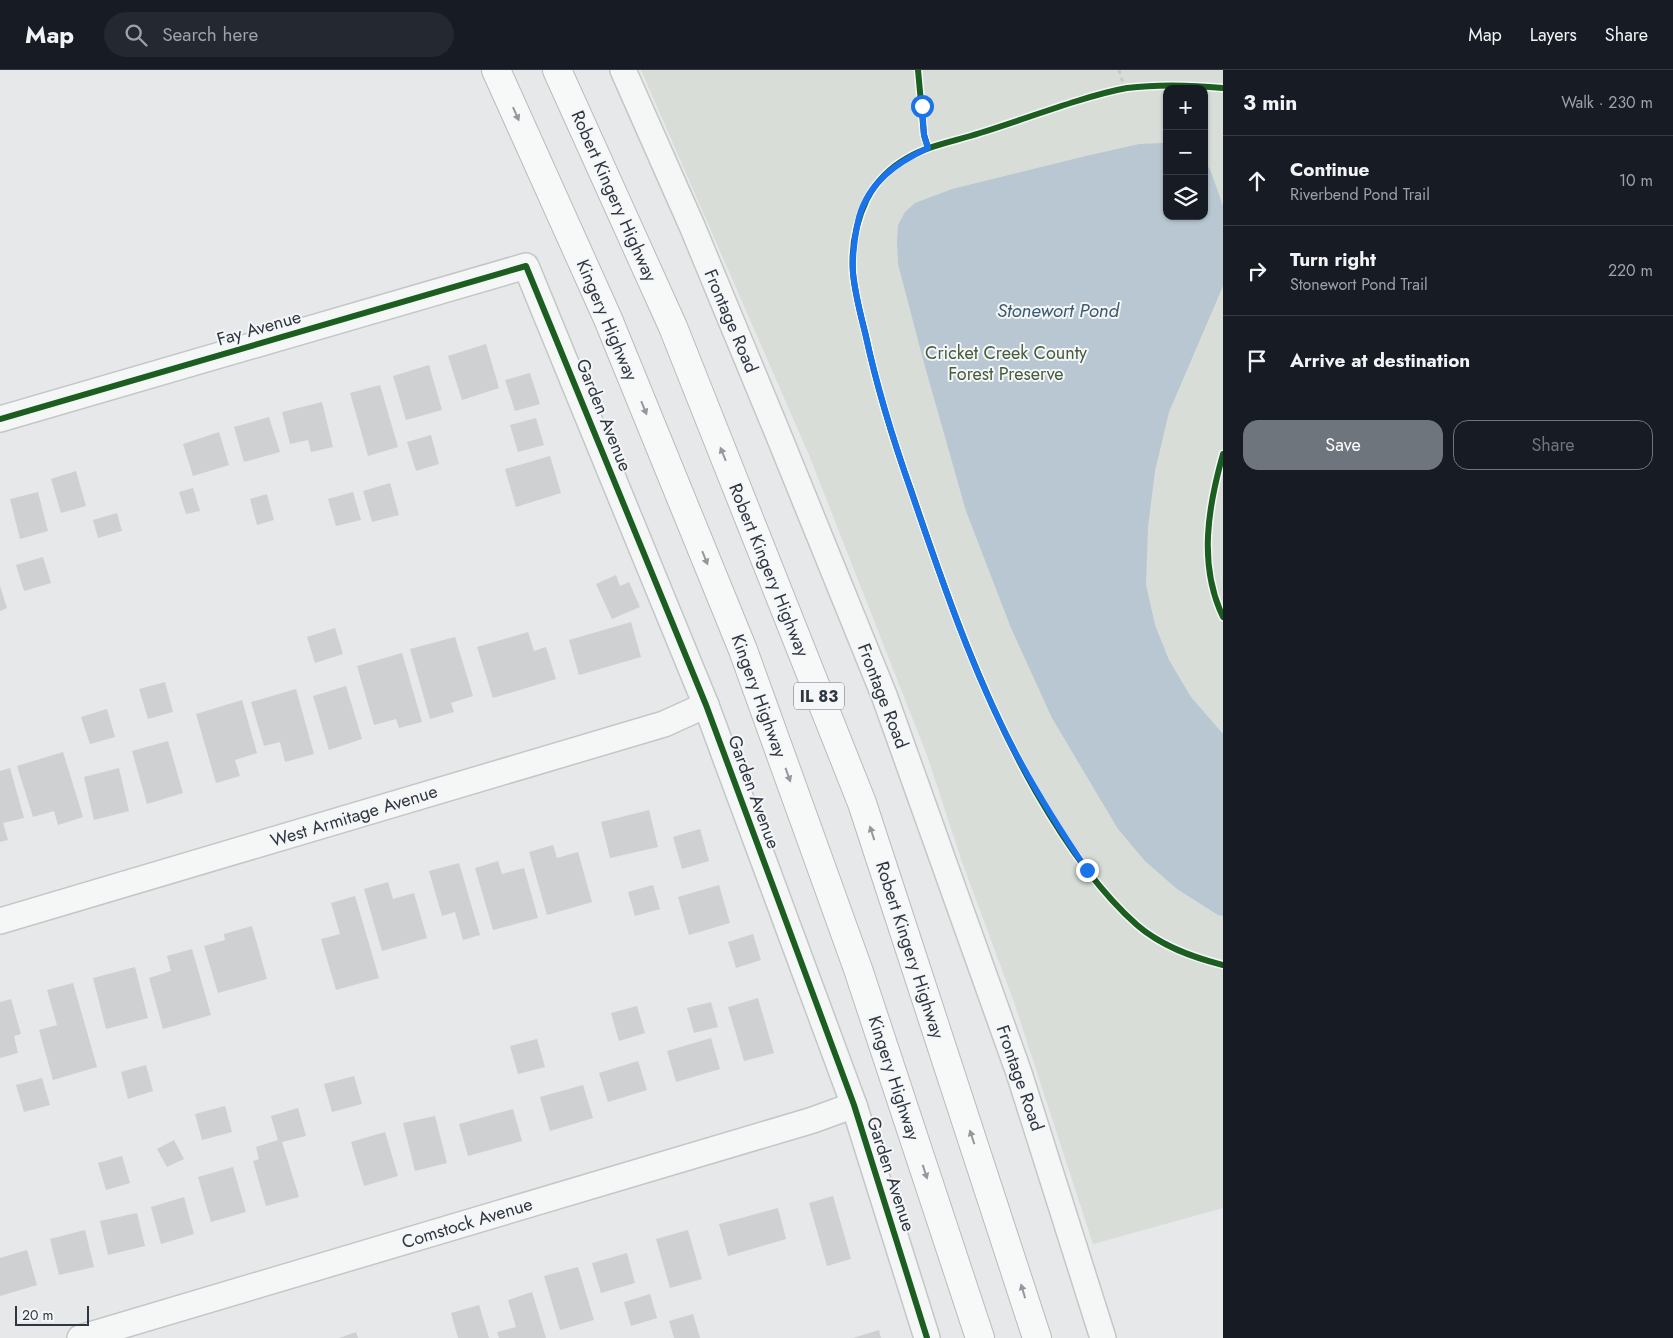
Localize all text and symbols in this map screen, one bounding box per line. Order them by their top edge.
search box [104,12,454,57]
text: Map [25,17,74,52]
icon: search [122,21,150,49]
text: Search here [162,21,258,48]
text: Map [1468,22,1502,48]
text: Layers [1530,22,1577,48]
text: Share [1605,22,1648,48]
map controls [1163,85,1208,220]
button: + [1163,85,1208,130]
text: 3 min [1243,88,1297,118]
text: Walk · 230 m [1561,91,1653,114]
route start [911,95,934,118]
street label: Robert Kingery Highway [564,106,664,286]
one-way arrow [512,107,520,121]
button: − [1163,130,1208,175]
text: Continue [1290,156,1369,183]
icon: ahead [1243,167,1271,195]
text: 10 m [1619,169,1653,192]
button: layers [1163,175,1208,220]
text: Riverbend Pond Trail [1290,183,1430,206]
text: Turn right [1290,246,1376,273]
street label: Kingery Highway [570,255,644,385]
icon: right [1243,257,1271,285]
text: 220 m [1608,259,1653,282]
street label: Frontage Road [697,265,765,377]
text: Stonewort Pond Trail [1290,273,1428,296]
water label: Stonewort Pond [997,297,1121,324]
street label: Fay Avenue [214,304,304,352]
park label: Cricket Creek County Forest Preserve [925,340,1087,387]
icon: arrive [1243,347,1271,375]
text: Arrive at destination [1290,347,1470,374]
street label: Garden Avenue [570,355,638,475]
one-way arrow [640,401,648,416]
button: Save [1243,420,1443,470]
button: Share [1453,420,1653,470]
one-way arrow [719,446,727,461]
street label: Robert Kingery Highway [722,479,816,661]
one-way arrow [702,551,710,565]
street label: Kingery Highway [725,631,793,761]
street label: Frontage Road [851,640,915,752]
road number: IL 83 [794,682,844,710]
street label: Garden Avenue [721,732,787,852]
one-way arrow [785,768,792,783]
street label: West Armitage Avenue [267,778,441,854]
one-way arrow [868,825,876,840]
street label: Robert Kingery Highway [869,858,951,1042]
route end [1076,859,1099,882]
street label: Kingery Highway [862,1012,926,1144]
street label: Frontage Road [990,1021,1050,1135]
street label: Garden Avenue [860,1113,922,1235]
one-way arrow [968,1129,976,1144]
one-way arrow [922,1165,929,1180]
street label: Comstock Avenue [398,1191,536,1255]
one-way arrow [1018,1284,1026,1299]
scale bar [15,1303,89,1326]
text: 20 m [22,1305,54,1325]

